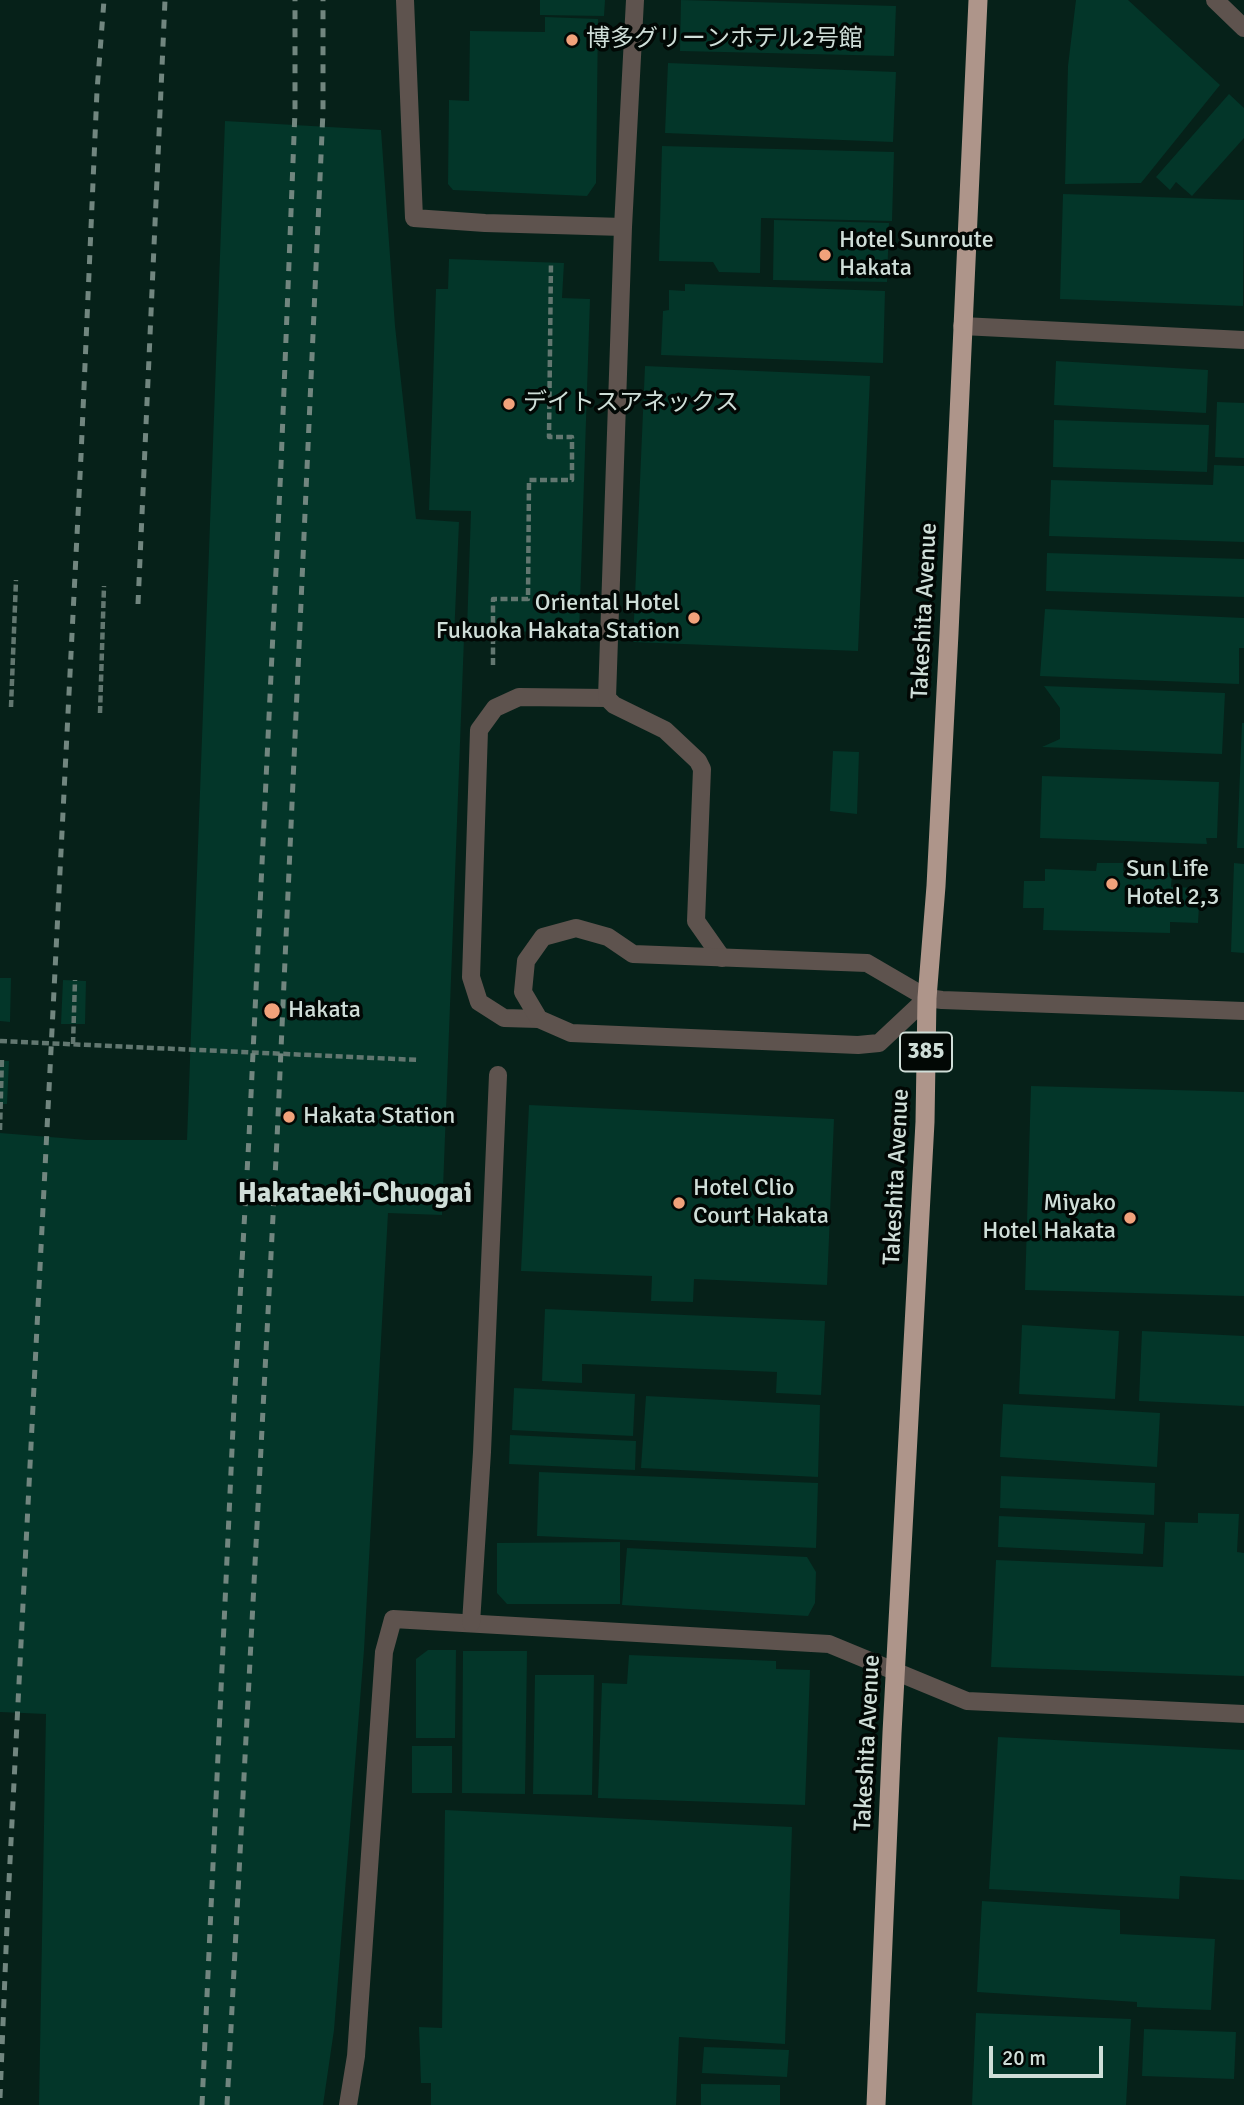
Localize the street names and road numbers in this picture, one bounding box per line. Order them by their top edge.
street label: Takeshita Avenue [906,522,944,700]
road number: 385 [900,1032,952,1072]
street label: Takeshita Avenue [878,1088,916,1266]
street label: Takeshita Avenue [849,1654,887,1832]

